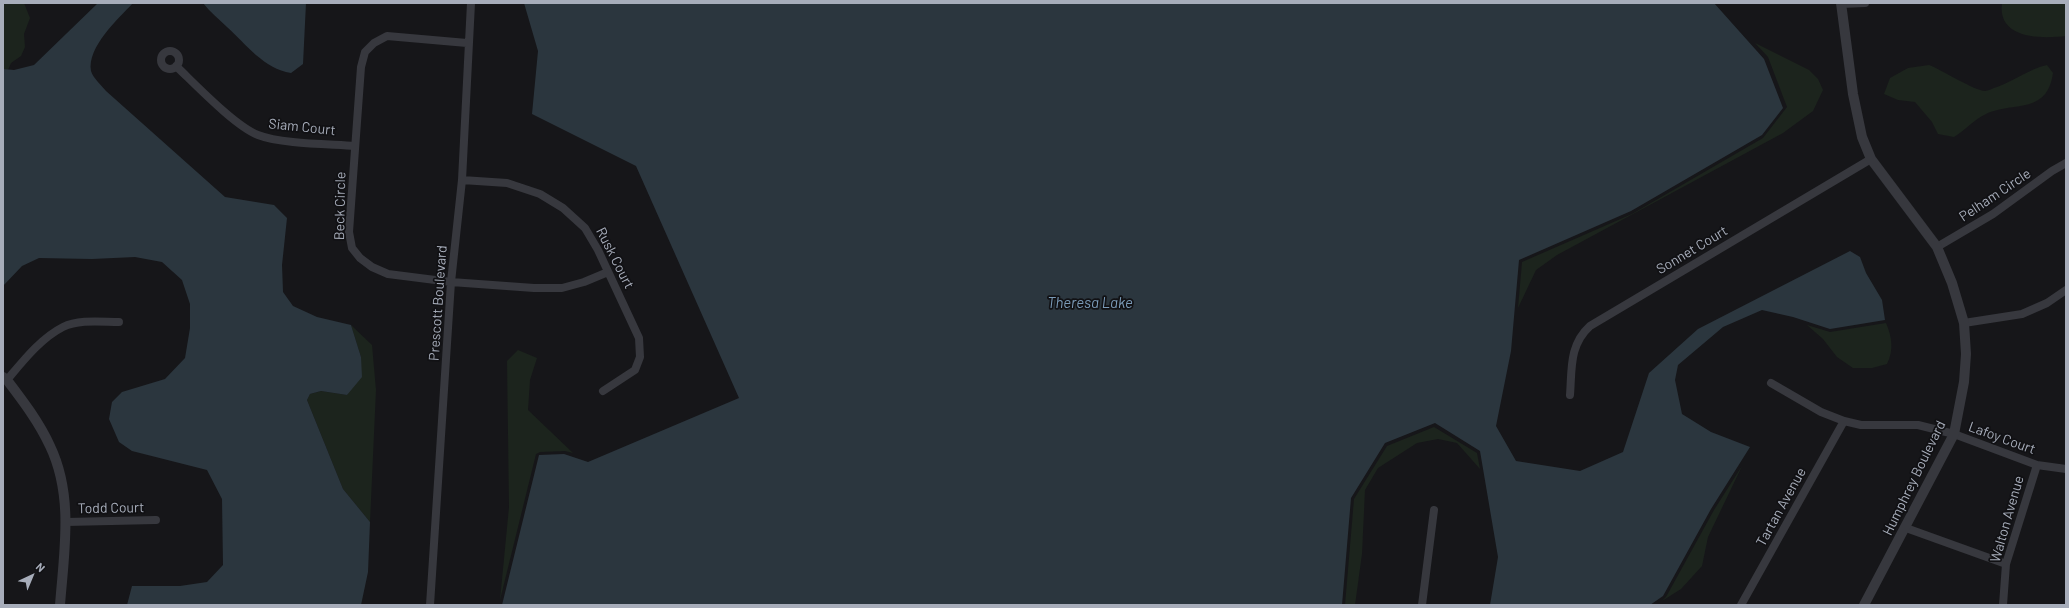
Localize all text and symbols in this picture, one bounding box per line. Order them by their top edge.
street label: Siam Court [268,115,336,139]
street label: Pelham Circle [1956,165,2034,225]
street label: Beck Circle [331,172,349,240]
street label: Sonnet Court [1653,222,1731,278]
street label: Rusk Court [592,225,638,291]
street label: Prescott Boulevard [426,245,450,361]
water label: Theresa Lake [1047,294,1133,312]
street label: Humphrey Boulevard [1879,418,1949,538]
street label: Lafoy Court [1966,418,2038,458]
street label: Tartan Avenue [1752,465,1810,549]
street label: Walton Avenue [1987,474,2027,564]
street label: Todd Court [78,499,144,517]
north arrow [12,556,52,596]
text: N [34,560,48,574]

